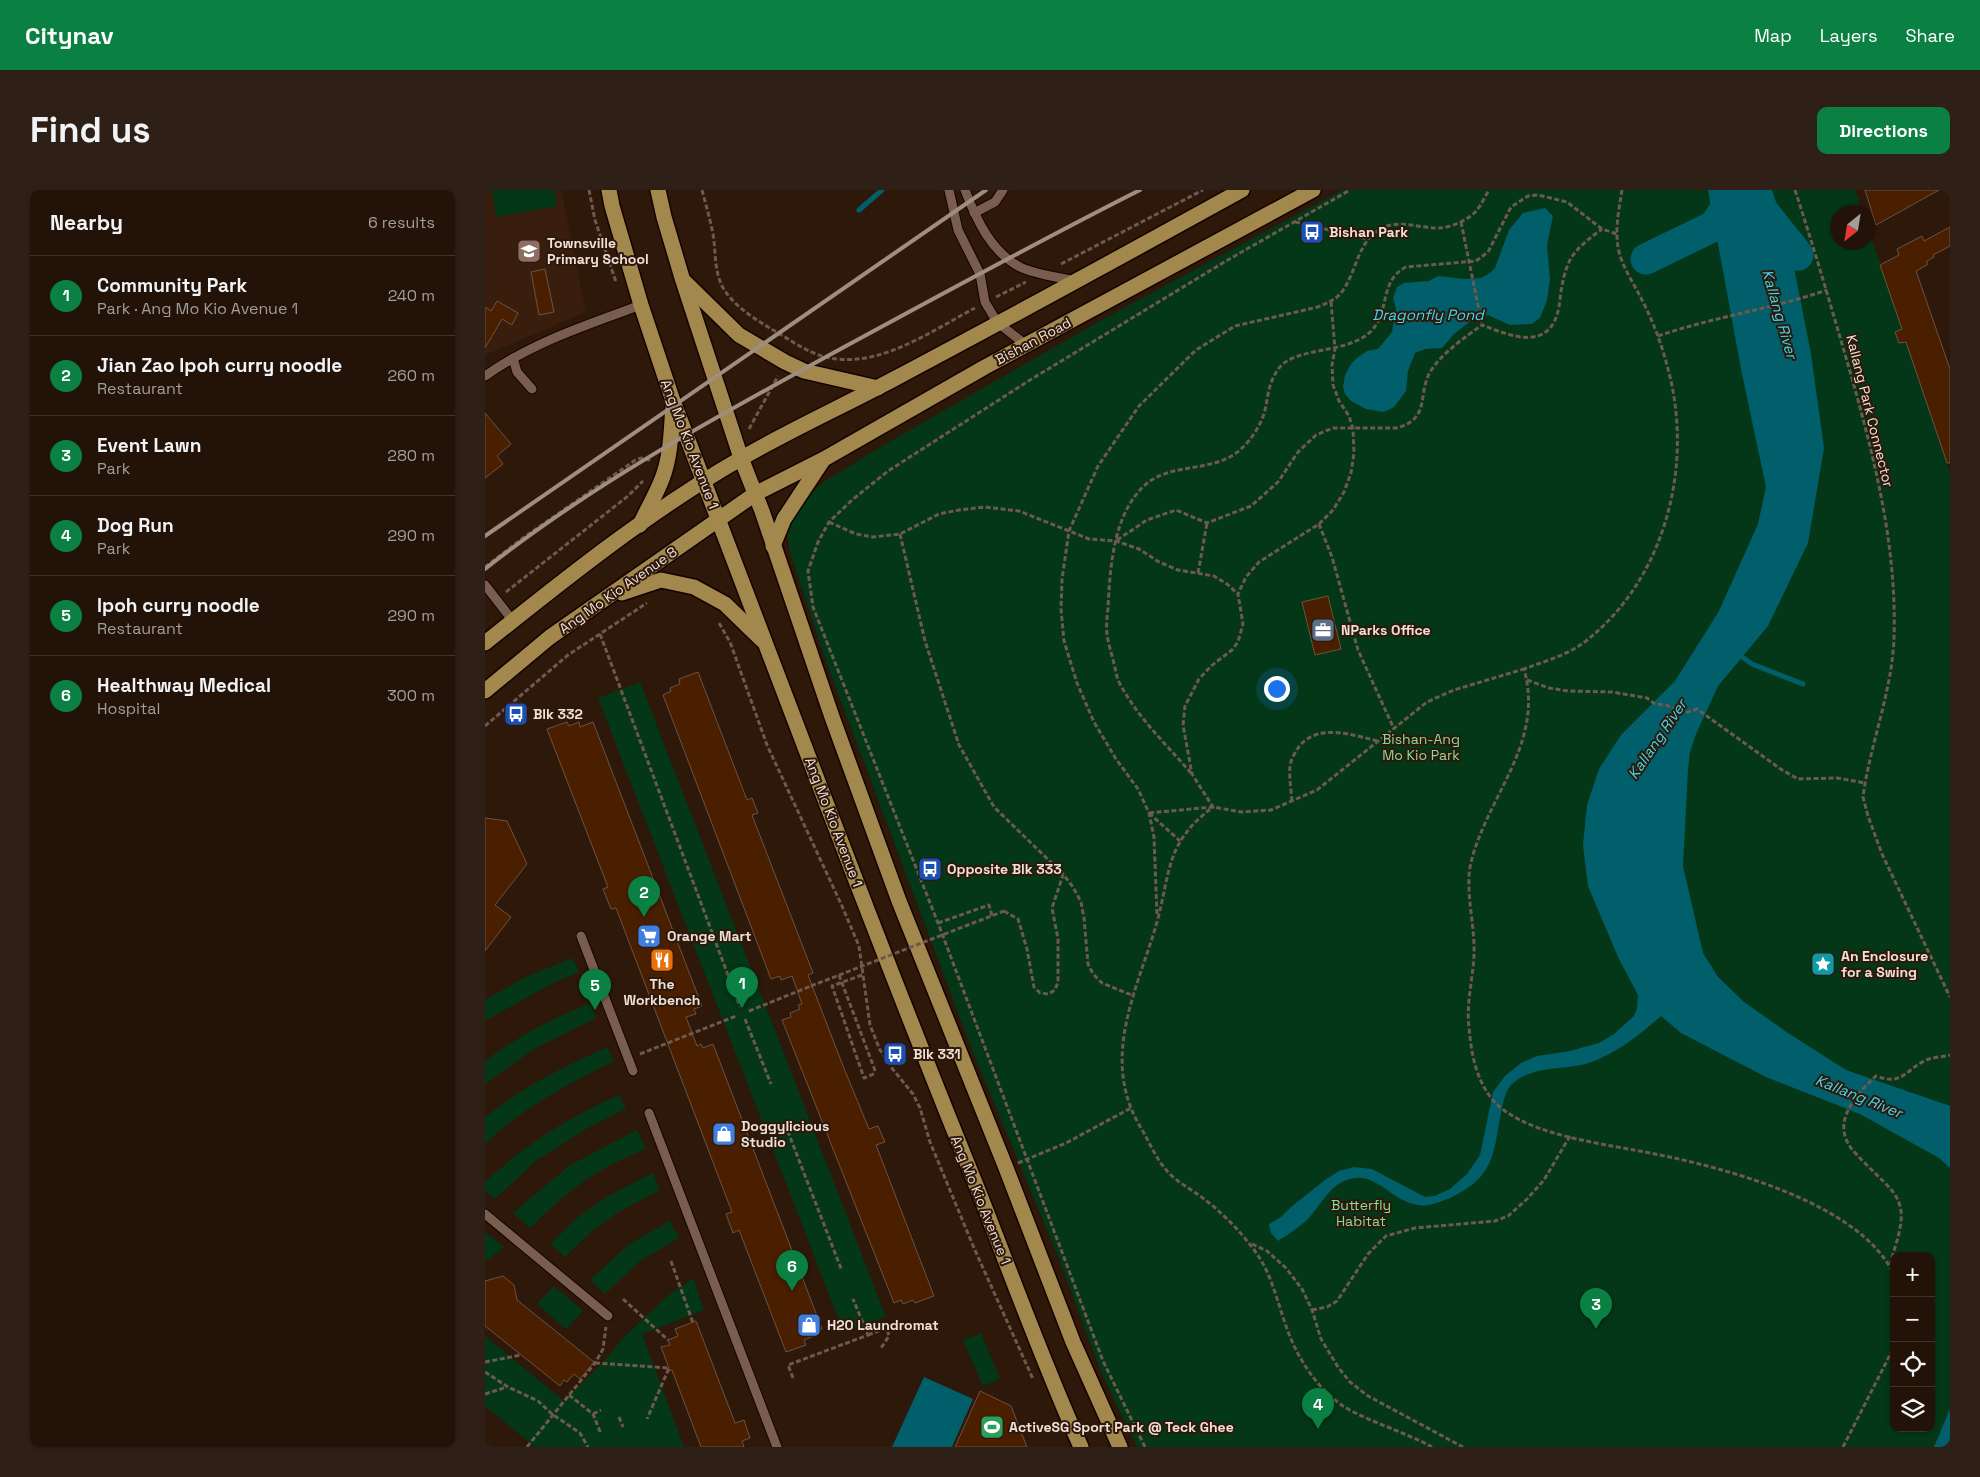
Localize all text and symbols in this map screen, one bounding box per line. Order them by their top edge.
text: Citynav [25,20,114,51]
text: Map [1754,24,1792,47]
text: Layers [1820,24,1877,47]
text: Share [1905,24,1955,47]
button: Directions [1817,107,1950,154]
text: Find us [30,108,151,152]
north arrow [1830,205,1875,250]
text: Nearby [50,209,123,236]
text: 6 results [368,212,435,233]
bus stop icon: Bishan Park [1299,219,1325,245]
place label: Bishan Park [1329,223,1408,241]
place label: Townsville Primary School [547,234,649,268]
school or university icon: Townsville Primary School [516,238,542,264]
water label: Kallang River [1758,267,1802,362]
text: Community Park [97,273,247,298]
text: 1 [62,285,70,306]
text: 240 m [388,285,435,306]
text: Park · Ang Mo Kio Avenue 1 [97,298,298,319]
water label: Dragonfly Pond [1372,305,1486,324]
street label: Bishan Road [992,314,1074,368]
street label: Kallang Park Connector [1842,333,1898,489]
text: Jian Zao Ipoh curry noodle [97,353,342,378]
text: 2 [61,365,71,386]
text: 260 m [387,365,435,386]
street label: Ang Mo Kio Avenue 1 [657,377,723,511]
text: Restaurant [97,378,183,399]
text: Event Lawn [97,433,201,458]
text: 3 [61,445,71,466]
text: 280 m [387,445,435,466]
text: Park [97,458,130,479]
text: Dog Run [97,513,174,538]
text: 4 [61,525,71,546]
text: 290 m [387,525,435,546]
text: Park [97,538,130,559]
street label: Ang Mo Kio Avenue 8 [555,542,681,638]
text: Ipoh curry noodle [97,593,260,618]
text: 5 [61,605,71,626]
text: 290 m [387,605,435,626]
office icon: NParks Office [1310,617,1336,643]
text: Restaurant [97,618,183,639]
place label: NParks Office [1341,621,1431,639]
text: Healthway Medical [97,673,271,698]
your location [1264,676,1290,702]
text: 6 [61,685,71,706]
text: 300 m [387,685,435,706]
water label: Kallang River [1623,694,1691,782]
text: Hospital [97,698,160,719]
bus stop icon: Blk 332 [503,701,529,727]
place label: Blk 332 [533,705,583,723]
park label: Bishan-Ang Mo Kio Park [1382,730,1460,764]
street label: Ang Mo Kio Avenue 1 [801,755,867,889]
bus stop icon: Opposite Blk 333 [917,856,943,882]
place label: Opposite Blk 333 [947,860,1062,878]
pin: 2 [628,876,660,917]
supermarket icon: Orange Mart [636,923,662,949]
place label: Orange Mart [667,927,752,945]
restaurant icon: The Workbench [649,947,675,973]
place label: An Enclosure for a Swing [1841,947,1928,981]
place icon: An Enclosure for a Swing [1810,951,1836,977]
pin: 1 [726,967,758,1008]
pin: 5 [579,969,611,1010]
place label: The Workbench [624,975,700,1009]
bus stop icon: Blk 331 [882,1041,908,1067]
place label: Blk 331 [913,1045,961,1063]
water label: Kallang River [1813,1070,1906,1123]
place label: Doggylicious Studio [741,1117,829,1151]
shop icon: Doggylicious Studio [711,1121,737,1147]
street label: Ang Mo Kio Avenue 1 [947,1133,1015,1267]
park label: Butterfly Habitat [1331,1196,1391,1230]
pin: 6 [776,1250,808,1291]
map controls [1890,1252,1935,1432]
button: + [1890,1252,1935,1297]
pin: 3 [1580,1288,1612,1329]
button: − [1890,1297,1935,1342]
shop icon: H20 Laundromat [796,1312,822,1338]
place label: H20 Laundromat [827,1316,939,1334]
button: locate [1890,1342,1935,1387]
button: layers [1890,1387,1935,1432]
pin: 4 [1302,1388,1334,1429]
sports icon: ActiveSG Sport Park @ Teck Ghee [979,1414,1005,1440]
place label: ActiveSG Sport Park @ Teck Ghee [1009,1418,1234,1436]

